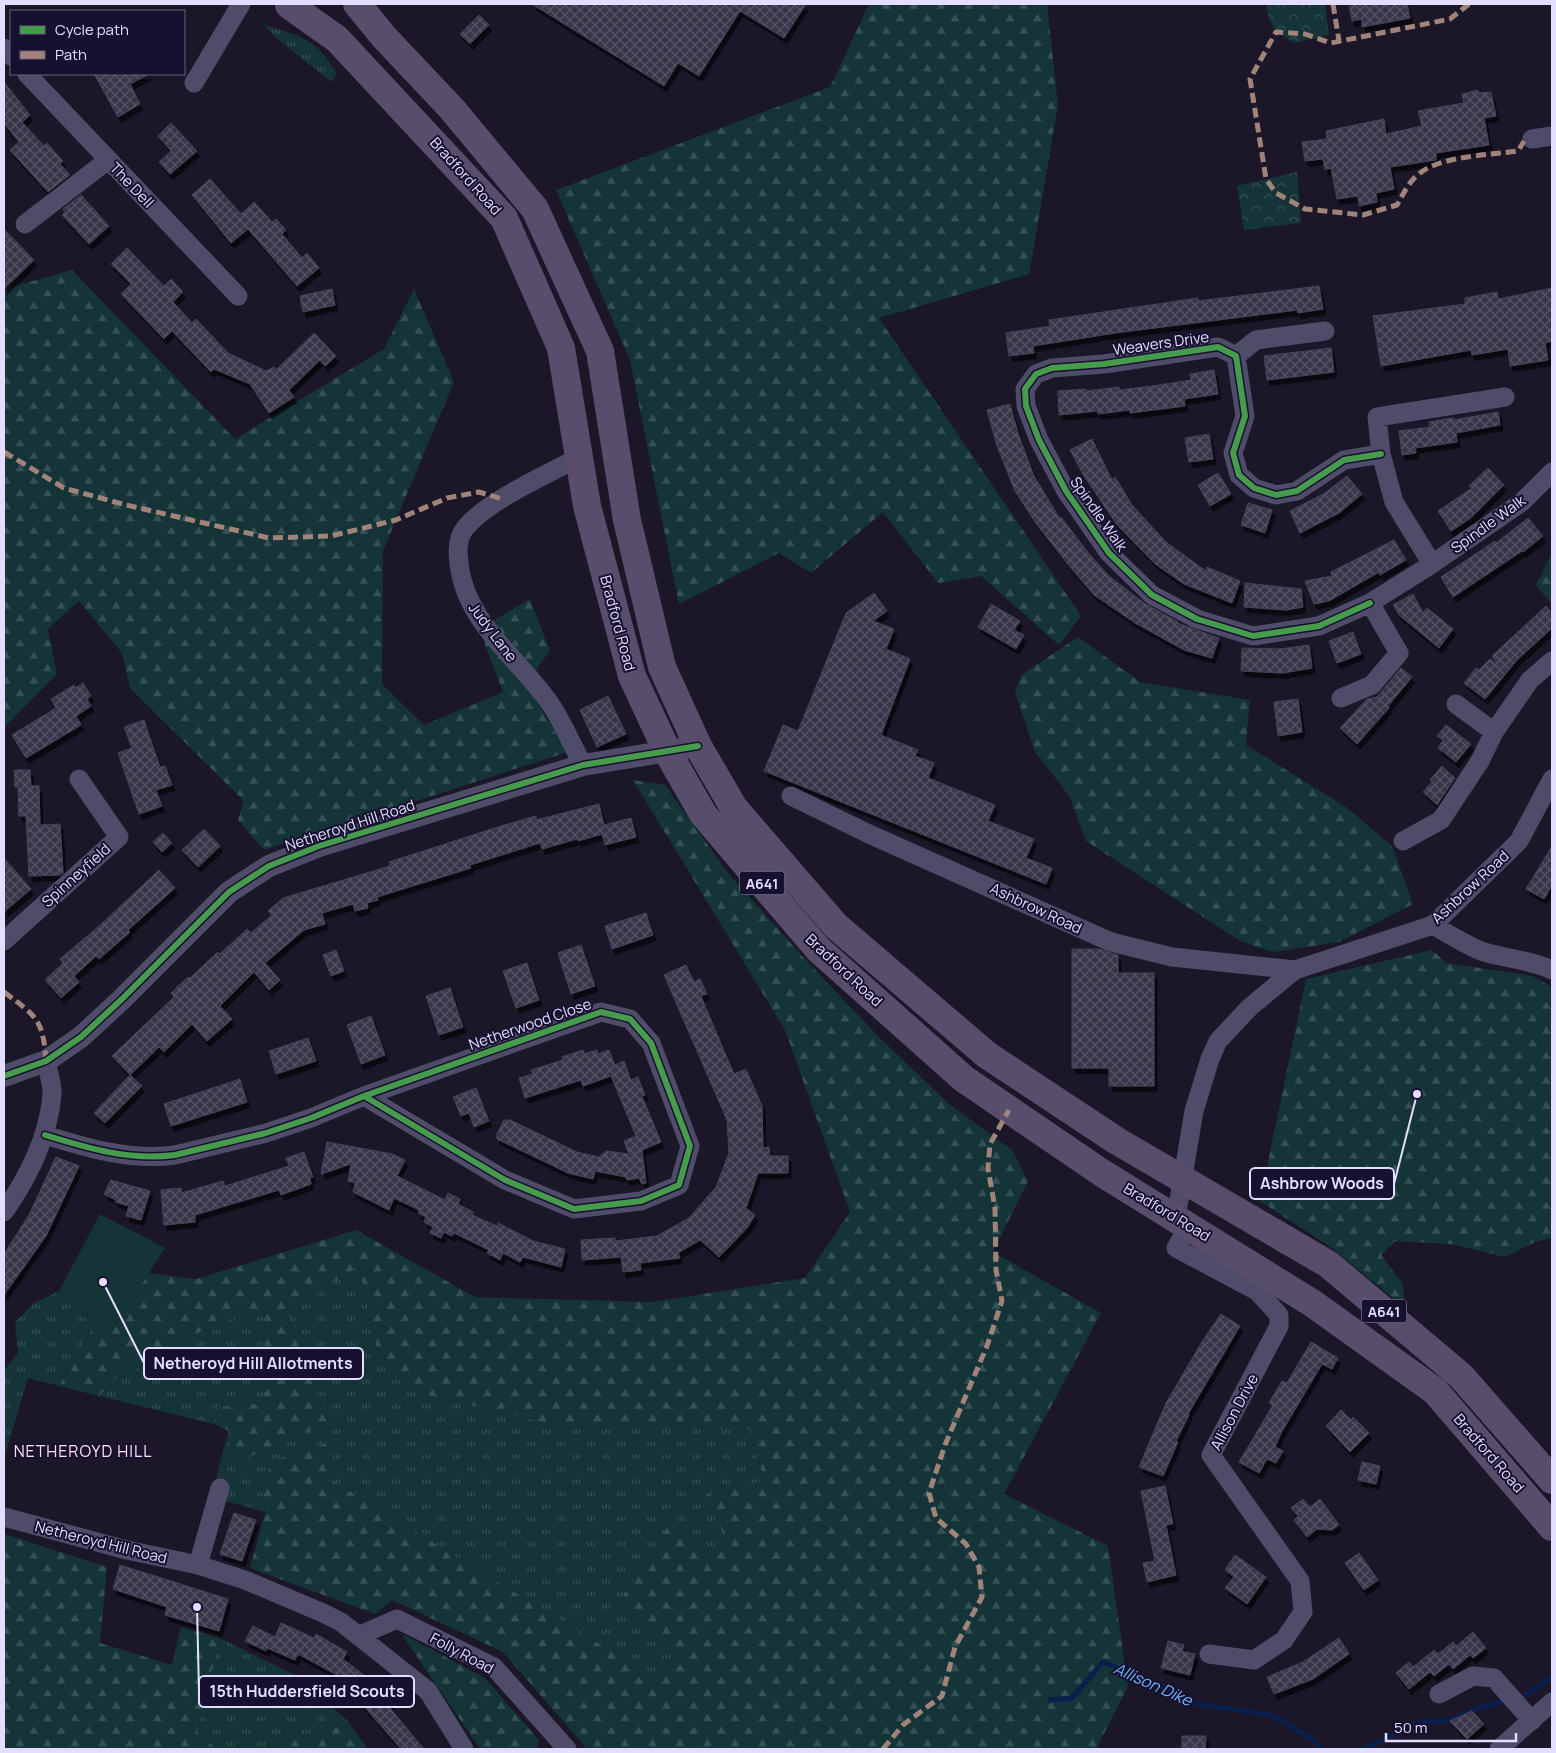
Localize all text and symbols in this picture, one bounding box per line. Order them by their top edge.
legend [10,10,185,75]
text: Cycle path [55,19,129,40]
text: Path [55,44,87,65]
street label: Bradford Road [425,133,507,219]
street label: The Dell [105,158,159,212]
street label: Weavers Drive [1112,326,1211,360]
street label: Spindle Walk [1065,472,1133,556]
street label: Spindle Walk [1447,490,1530,558]
street label: Bradford Road [595,573,641,673]
street label: Judy Lane [464,598,522,666]
street label: Netheroyd Hill Road [282,794,418,856]
street label: Spinneyfield [37,838,115,912]
street label: Ashbrow Road [1427,846,1513,928]
road number: A641 [740,871,784,894]
street label: Ashbrow Road [987,878,1085,938]
street label: Bradford Road [801,929,887,1011]
street label: Netherwood Close [466,993,594,1055]
callout: Ashbrow Woods [1250,1168,1394,1199]
text: Ashbrow Woods [1260,1172,1384,1194]
street label: Bradford Road [1120,1178,1214,1246]
road number: A641 [1362,1300,1406,1322]
callout: Netheroyd Hill Allotments [144,1348,363,1379]
text: Netheroyd Hill Allotments [153,1352,353,1374]
street label: Allison Drive [1205,1370,1263,1454]
street label: Bradford Road [1449,1409,1529,1497]
district label: NETHEROYD HILL [14,1440,152,1462]
street label: Netheroyd Hill Road [33,1515,169,1569]
street label: Folly Road [426,1627,498,1679]
water label: Allison Dike [1110,1657,1197,1712]
callout: 15th Huddersfield Scouts [199,1676,414,1707]
text: 15th Huddersfield Scouts [209,1680,405,1702]
scale bar [1386,1710,1516,1742]
text: 50 m [1394,1717,1428,1738]

